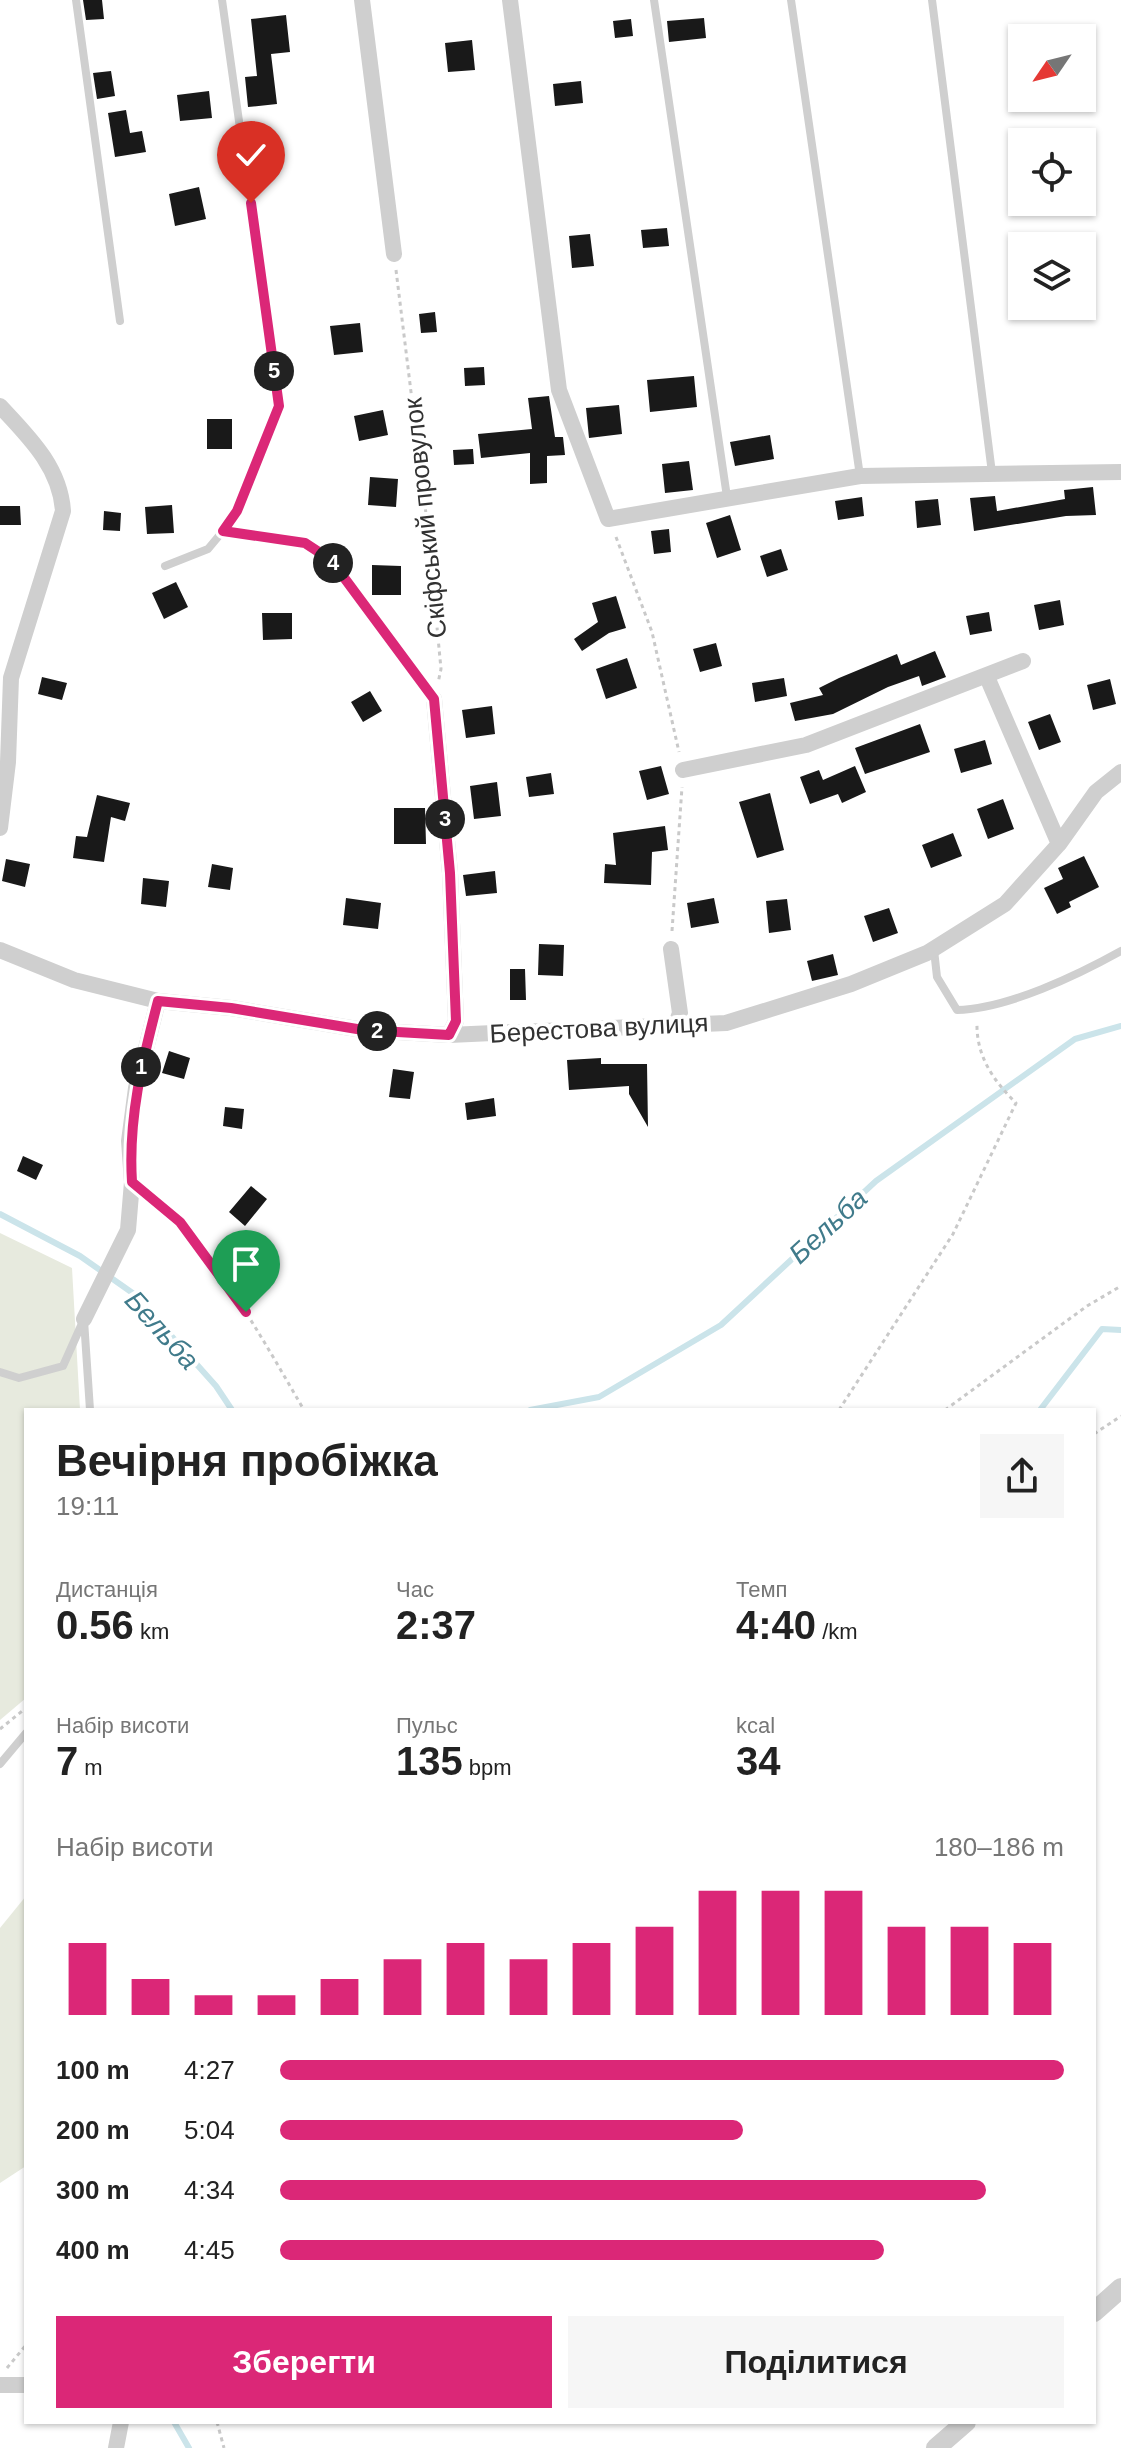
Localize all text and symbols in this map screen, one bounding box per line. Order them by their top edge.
north arrow [1008,24,1096,112]
map controls [1008,24,1096,320]
pin [217,121,285,203]
button: locate [1008,128,1096,216]
icon: check [229,133,273,177]
button: layers [1008,232,1096,320]
pin: 5 [254,351,294,391]
text: 5 [268,358,280,383]
street label: Скіфський провулок [397,396,453,640]
pin: 4 [313,543,353,583]
text: 4 [327,550,339,575]
pin: 3 [425,799,465,839]
text: 3 [439,806,451,831]
street label: Берестова вулиця [489,1007,709,1049]
pin: 2 [357,1011,397,1051]
text: 2 [371,1018,383,1043]
pin: 1 [121,1047,161,1087]
text: 1 [135,1054,147,1079]
water label: Бельба [783,1182,873,1270]
pin [212,1230,280,1312]
icon: arrive [224,1242,268,1286]
water label: Бельба [119,1284,205,1376]
button: share [980,1434,1064,1518]
text: Вечірня пробіжка [56,1436,438,1485]
text: 19:11 [56,1491,119,1521]
text: Дистанція [56,1577,158,1602]
text: Час [396,1577,434,1602]
text: Темп [736,1577,787,1602]
text: 0.56 [56,1603,134,1647]
text: 2:37 [396,1603,476,1647]
text: 4:40 [736,1603,816,1647]
text: km [134,1619,169,1644]
text: /km [816,1619,858,1644]
text: Набір висоти [56,1713,189,1738]
text: Пульс [396,1713,458,1738]
text: kcal [736,1713,775,1738]
text: 7 [56,1739,78,1783]
text: 135 [396,1739,463,1783]
text: 34 [736,1739,781,1783]
text: m [78,1755,103,1780]
text: bpm [463,1755,512,1780]
text: Набір висоти [56,1832,214,1862]
text: 180–186 m [934,1832,1064,1862]
text: 100 m [56,2055,130,2085]
text: 4:27 [184,2055,235,2085]
text: 200 m [56,2115,130,2145]
text: 5:04 [184,2115,235,2145]
text: 300 m [56,2175,130,2205]
text: 4:34 [184,2175,235,2205]
text: 400 m [56,2235,130,2265]
text: 4:45 [184,2235,235,2265]
button: Зберегти [56,2316,552,2408]
button: Поділитися [568,2316,1064,2408]

